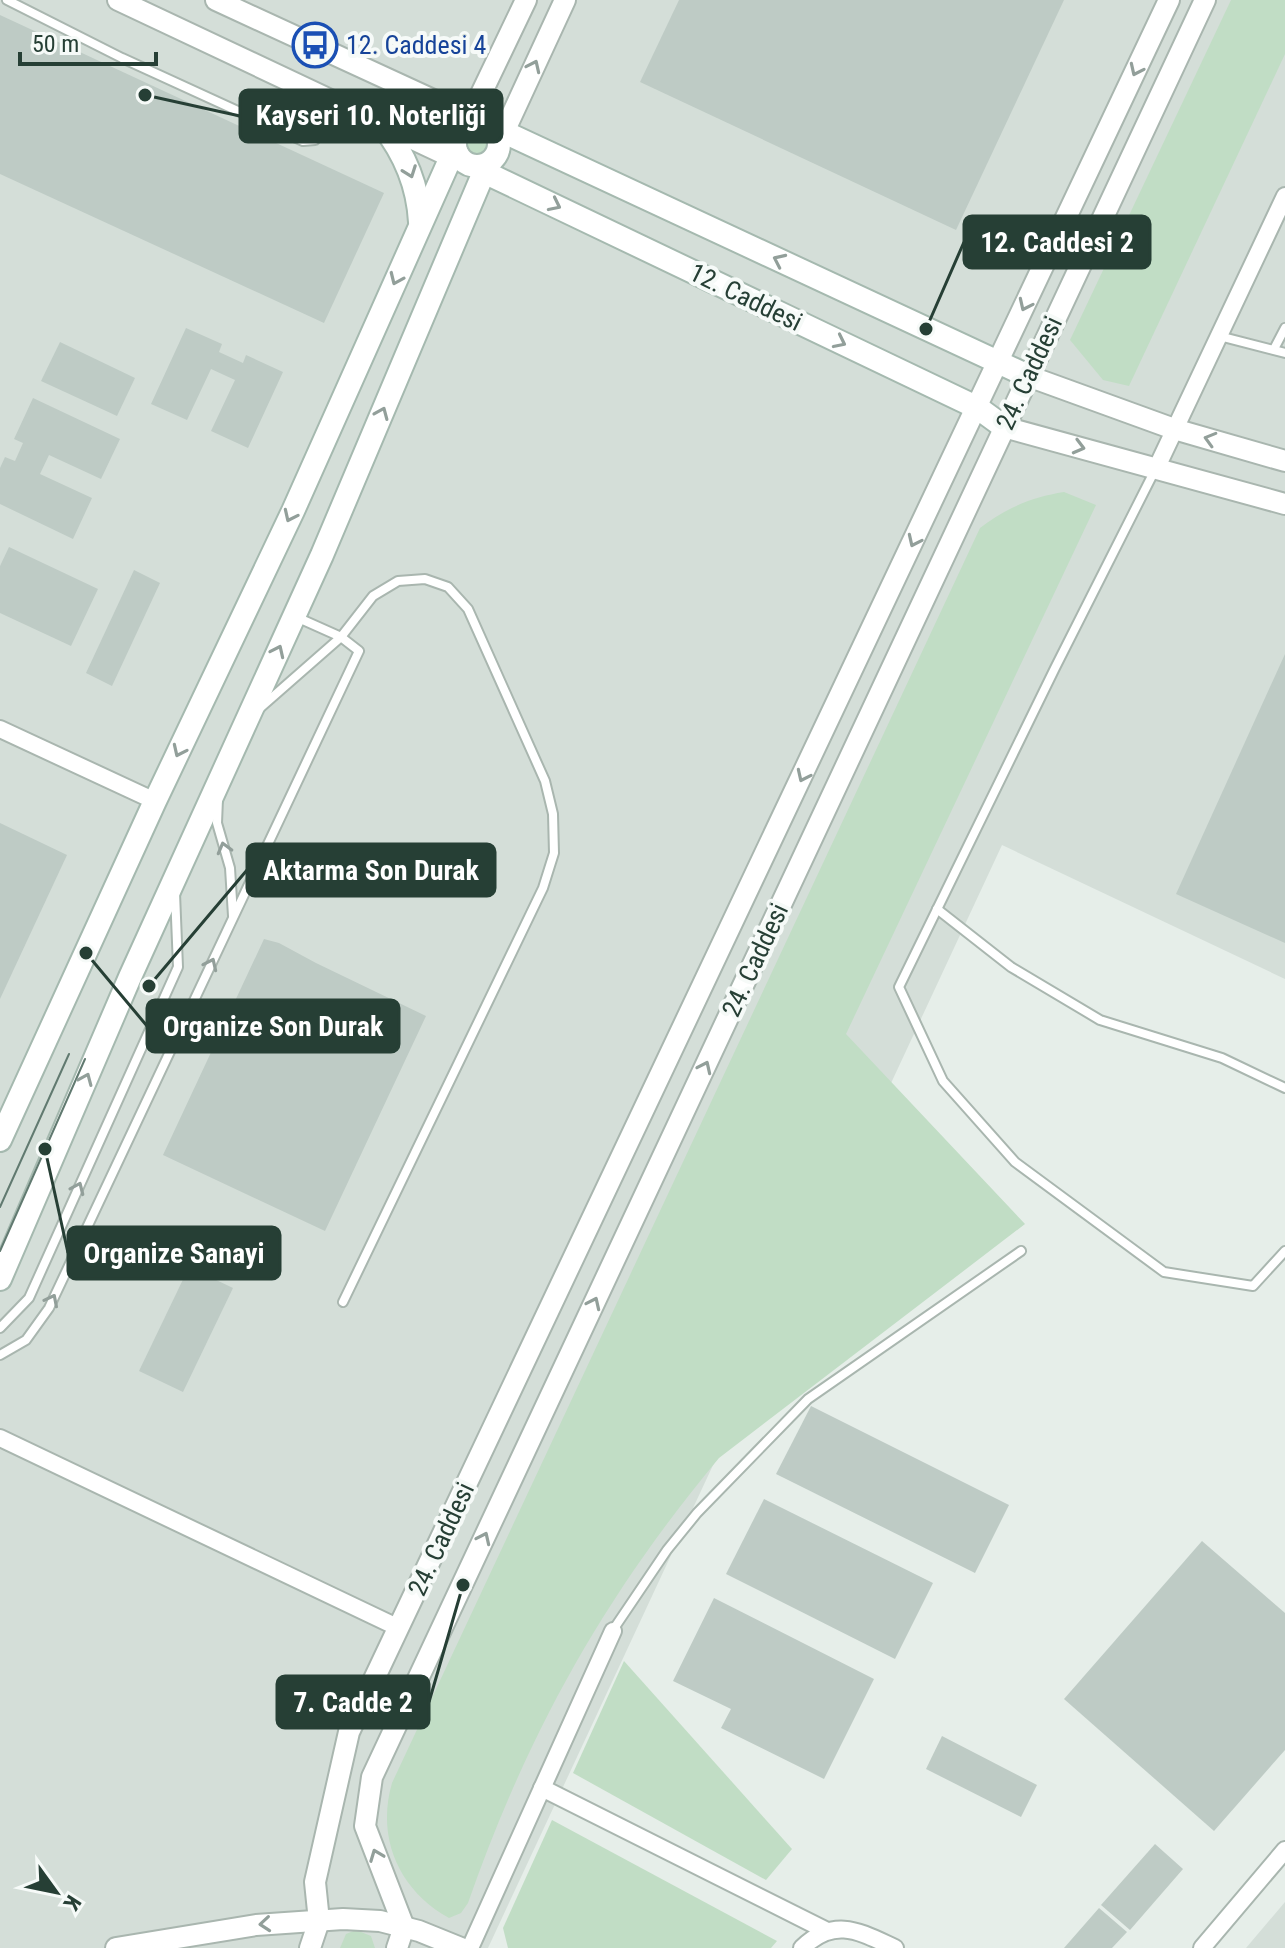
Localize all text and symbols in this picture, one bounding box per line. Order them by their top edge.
scale bar [20,16,156,66]
bus stop icon: 12. Caddesi 4 [291,21,339,69]
text: 50 m [32,30,79,58]
place label: 12. Caddesi 4 [346,30,486,60]
one-way arrow [524,60,540,74]
one-way arrow [1130,62,1146,77]
callout: Kayseri 10. Noterliği [240,90,502,142]
text: Kayseri 10. Noterliği [256,99,486,132]
one-way arrow [400,164,417,178]
one-way arrow [546,195,561,211]
callout: 12. Caddesi 2 [964,216,1150,268]
text: 12. Caddesi 2 [980,226,1134,259]
one-way arrow [773,254,788,270]
street label: 12. Caddesi [685,257,807,337]
one-way arrow [390,271,406,285]
one-way arrow [1019,297,1035,312]
street label: 24. Caddesi [990,312,1068,434]
one-way arrow [831,332,846,348]
one-way arrow [373,406,389,421]
one-way arrow [1204,432,1218,448]
one-way arrow [1072,438,1086,455]
one-way arrow [284,508,300,523]
one-way arrow [908,533,924,547]
one-way arrow [268,644,284,659]
one-way arrow [173,743,189,758]
one-way arrow [797,767,813,782]
one-way arrow [217,842,234,856]
callout: Aktarma Son Durak [247,844,495,896]
text: Aktarma Son Durak [263,854,480,887]
street label: 24. Caddesi [716,899,794,1021]
one-way arrow [201,958,217,972]
callout: Organize Son Durak [147,1000,399,1052]
text: Organize Son Durak [163,1010,384,1043]
one-way arrow [695,1061,711,1076]
one-way arrow [76,1073,92,1087]
one-way arrow [68,1182,84,1197]
callout: Organize Sanayi [68,1227,280,1279]
text: Organize Sanayi [84,1237,264,1270]
one-way arrow [43,1294,58,1309]
one-way arrow [585,1297,601,1311]
street label: 24. Caddesi [402,1478,480,1600]
one-way arrow [474,1532,490,1547]
callout: 7. Cadde 2 [277,1676,429,1728]
text: 7. Cadde 2 [293,1686,413,1719]
one-way arrow [369,1849,386,1863]
north arrow [16,1852,96,1932]
text: K [58,1891,86,1915]
one-way arrow [258,1915,271,1932]

